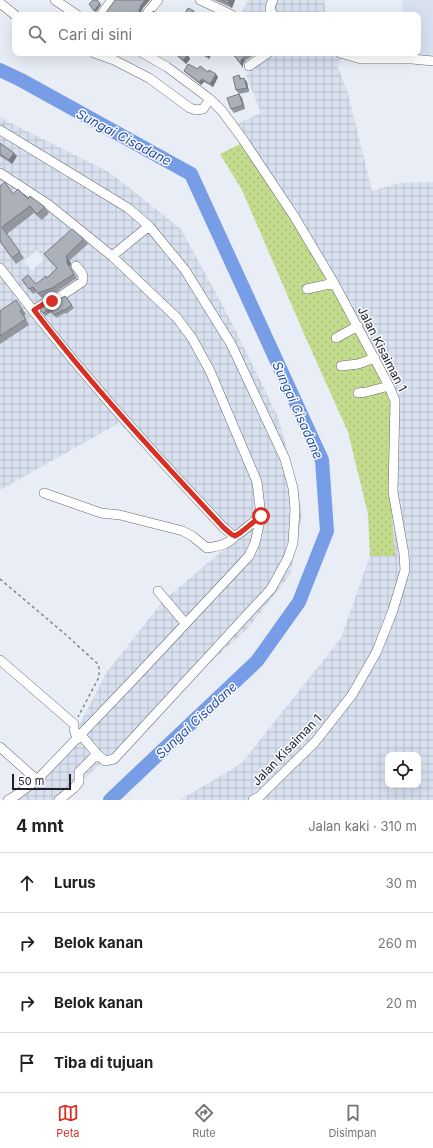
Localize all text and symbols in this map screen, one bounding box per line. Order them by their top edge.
search box [12,12,421,56]
icon: search [26,23,48,45]
text: Cari di sini [58,25,132,44]
water label: Sungai Cisadane [74,105,174,169]
route end [43,292,61,310]
street label: Jalan Kisaiman 1 [355,304,410,394]
water label: Sungai Cisadane [269,359,327,461]
route start [252,507,270,525]
water label: Sungai Cisadane [152,678,240,762]
street label: Jalan Kisaiman 1 [249,711,324,788]
map controls [385,752,421,788]
button: locate [385,752,421,788]
scale bar [12,772,71,791]
text: 50 m [18,774,44,788]
text: 4 mnt [16,816,64,836]
text: Jalan kaki · 310 m [308,818,417,834]
icon: ahead [16,872,38,894]
text: Lurus [54,873,96,892]
text: 30 m [386,875,417,891]
icon: right [16,932,38,954]
text: Belok kanan [54,933,143,952]
text: 260 m [378,935,417,951]
icon: right [16,992,38,1014]
text: Belok kanan [54,993,143,1012]
text: 20 m [386,995,417,1011]
icon: arrive [16,1052,38,1074]
text: Tiba di tujuan [54,1053,153,1072]
tab: Peta [56,1102,80,1140]
tab: Rute [192,1102,216,1140]
tab: Disimpan [328,1102,377,1140]

